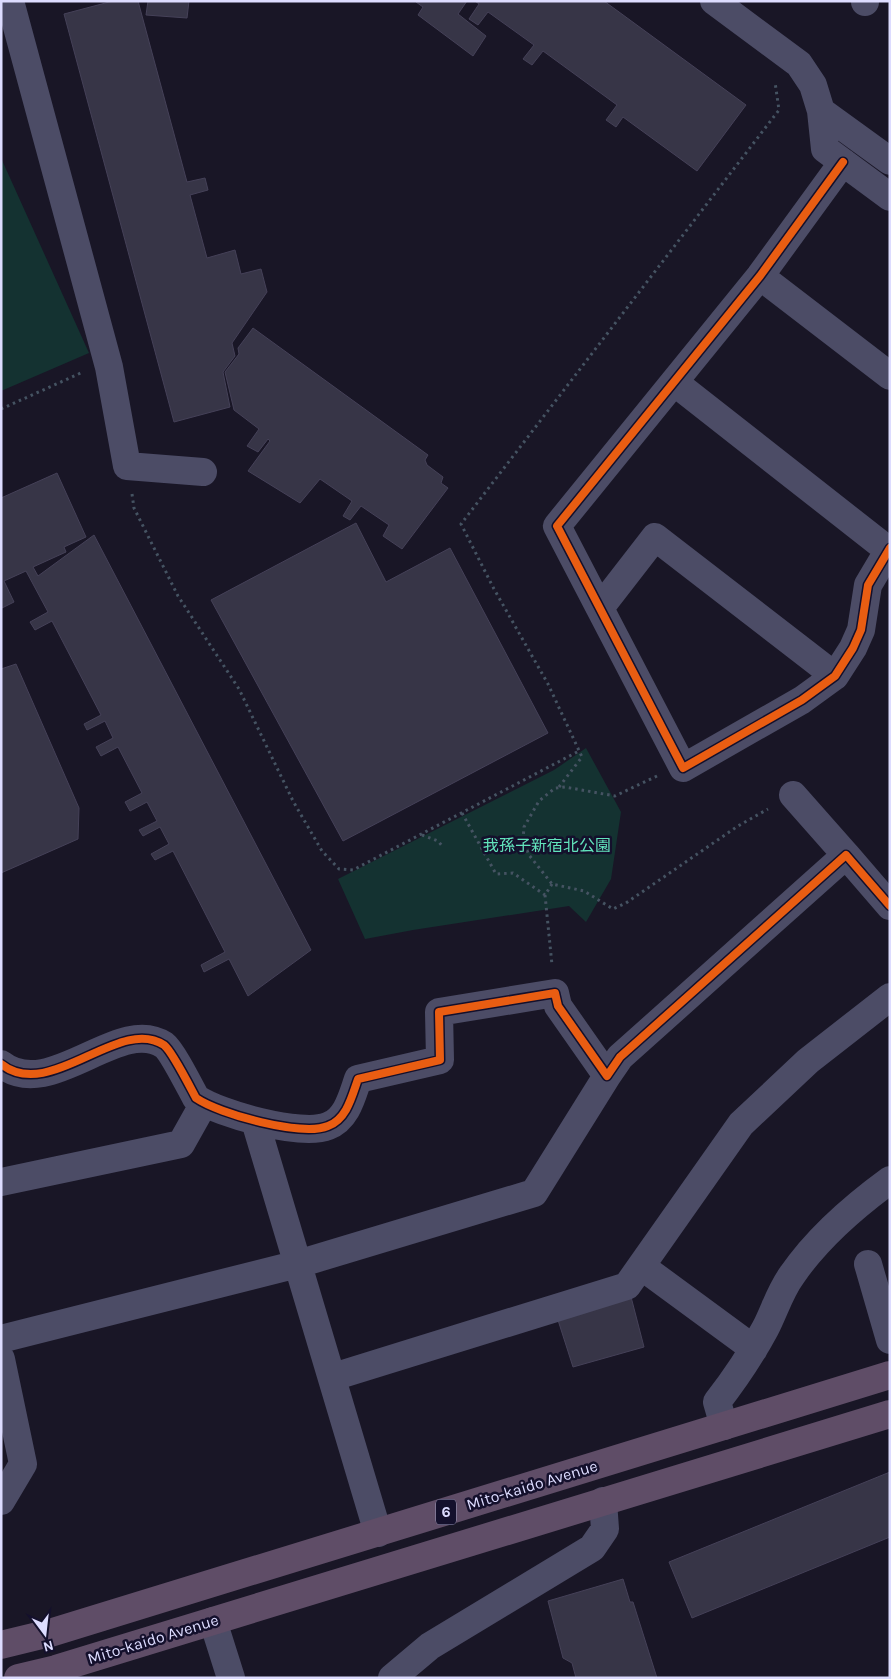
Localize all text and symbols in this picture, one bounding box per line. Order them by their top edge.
park label: 我孫子新宿北公園 [483,836,611,855]
street label: Mito-kaido Avenue [464,1456,600,1514]
road number: 6 [436,1500,456,1524]
north arrow [20,1609,70,1659]
street label: Mito-kaido Avenue [85,1610,221,1668]
text: N [41,1637,55,1656]

